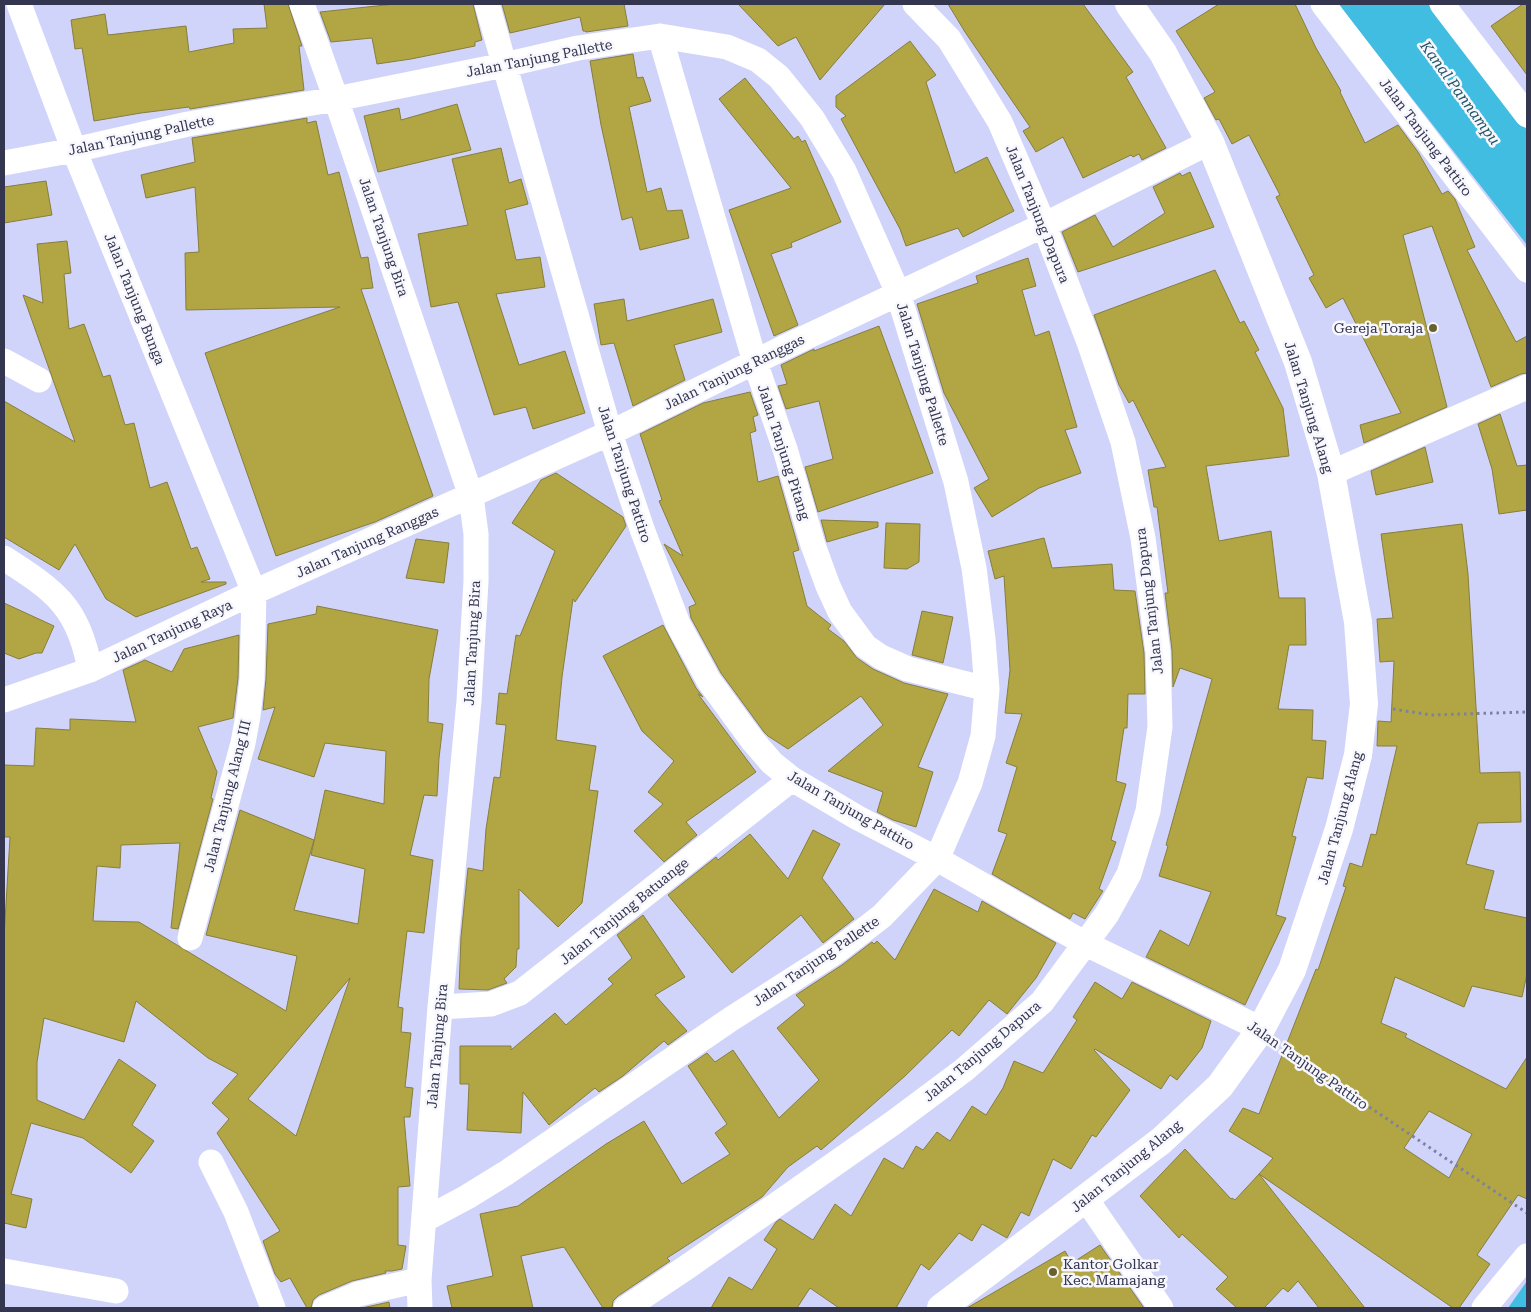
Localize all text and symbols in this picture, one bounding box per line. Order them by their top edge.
street label: Jalan Tanjung Pallette [464,36,614,80]
water label: Kanal Pannampu [1416,37,1504,148]
street label: Jalan Tanjung Pattiro [1376,75,1476,199]
street label: Jalan Tanjung Pallette [67,112,216,158]
street label: Jalan Tanjung Dapura [1003,143,1073,286]
street label: Jalan Tanjung Bira [356,175,412,299]
street label: Jalan Tanjung Bunga [101,231,169,367]
street label: Jalan Tanjung Pallette [894,300,952,448]
place label: Gereja Toraja [1334,320,1423,336]
marker: Gereja Toraja [1427,322,1439,334]
street label: Jalan Tanjung Ranggas [661,331,807,413]
street label: Jalan Tanjung Alang [1281,339,1337,475]
street label: Jalan Tanjung Pitang [755,382,813,522]
street label: Jalan Tanjung Pattiro [595,403,655,545]
street label: Jalan Tanjung Ranggas [293,503,441,581]
street label: Jalan Tanjung Dapura [1132,526,1166,675]
street label: Jalan Tanjung Bira [461,580,483,706]
street label: Jalan Tanjung Raya [109,596,235,666]
street label: Jalan Tanjung Alang III [200,718,254,874]
street label: Jalan Tanjung Alang [1315,750,1365,886]
street label: Jalan Tanjung Pattiro [785,767,917,853]
street label: Jalan Tanjung Batuange [557,854,692,968]
street label: Jalan Tanjung Pallette [750,913,882,1009]
street label: Jalan Tanjung Bira [424,983,450,1109]
street label: Jalan Tanjung Dapura [920,997,1044,1105]
street label: Jalan Tanjung Pattiro [1245,1017,1371,1113]
street label: Jalan Tanjung Alang [1068,1117,1184,1215]
place label: Kantor Golkar Kec. Mamajang [1063,1256,1165,1288]
marker: Kantor Golkar Kec. Mamajang [1047,1266,1059,1278]

